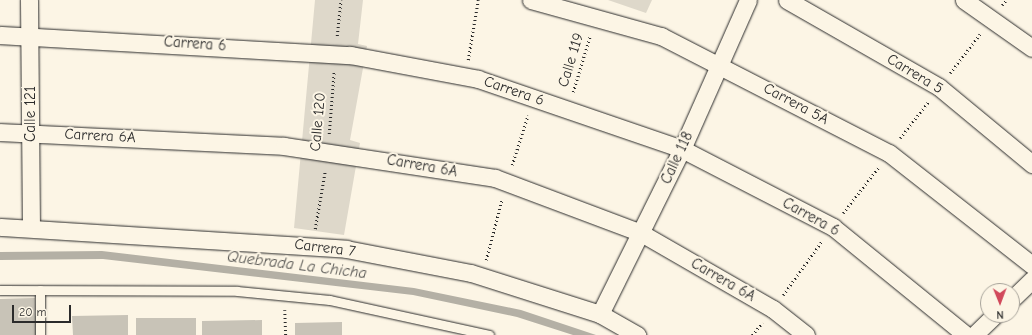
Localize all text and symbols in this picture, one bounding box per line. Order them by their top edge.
street label: Calle 119 [554,31,588,89]
street label: Carrera 6 [163,33,227,55]
street label: Carrera 5 [884,50,946,98]
street label: Carrera 6 [481,72,547,110]
street label: Carrera 5A [760,79,832,129]
street label: Calle 121 [22,86,40,142]
street label: Calle 120 [306,92,330,152]
street label: Carrera 6A [64,125,136,147]
street label: Calle 118 [657,129,697,187]
street label: Carrera 6A [385,151,459,181]
street label: Carrera 6 [779,194,843,240]
street label: Carrera 7 [293,235,357,261]
water label: Quebrada La Chicha [226,247,368,283]
street label: Carrera 6A [688,254,758,306]
north arrow [980,283,1020,323]
scale bar [14,297,73,323]
text: 20 m [19,305,47,319]
text: N [996,308,1004,321]

